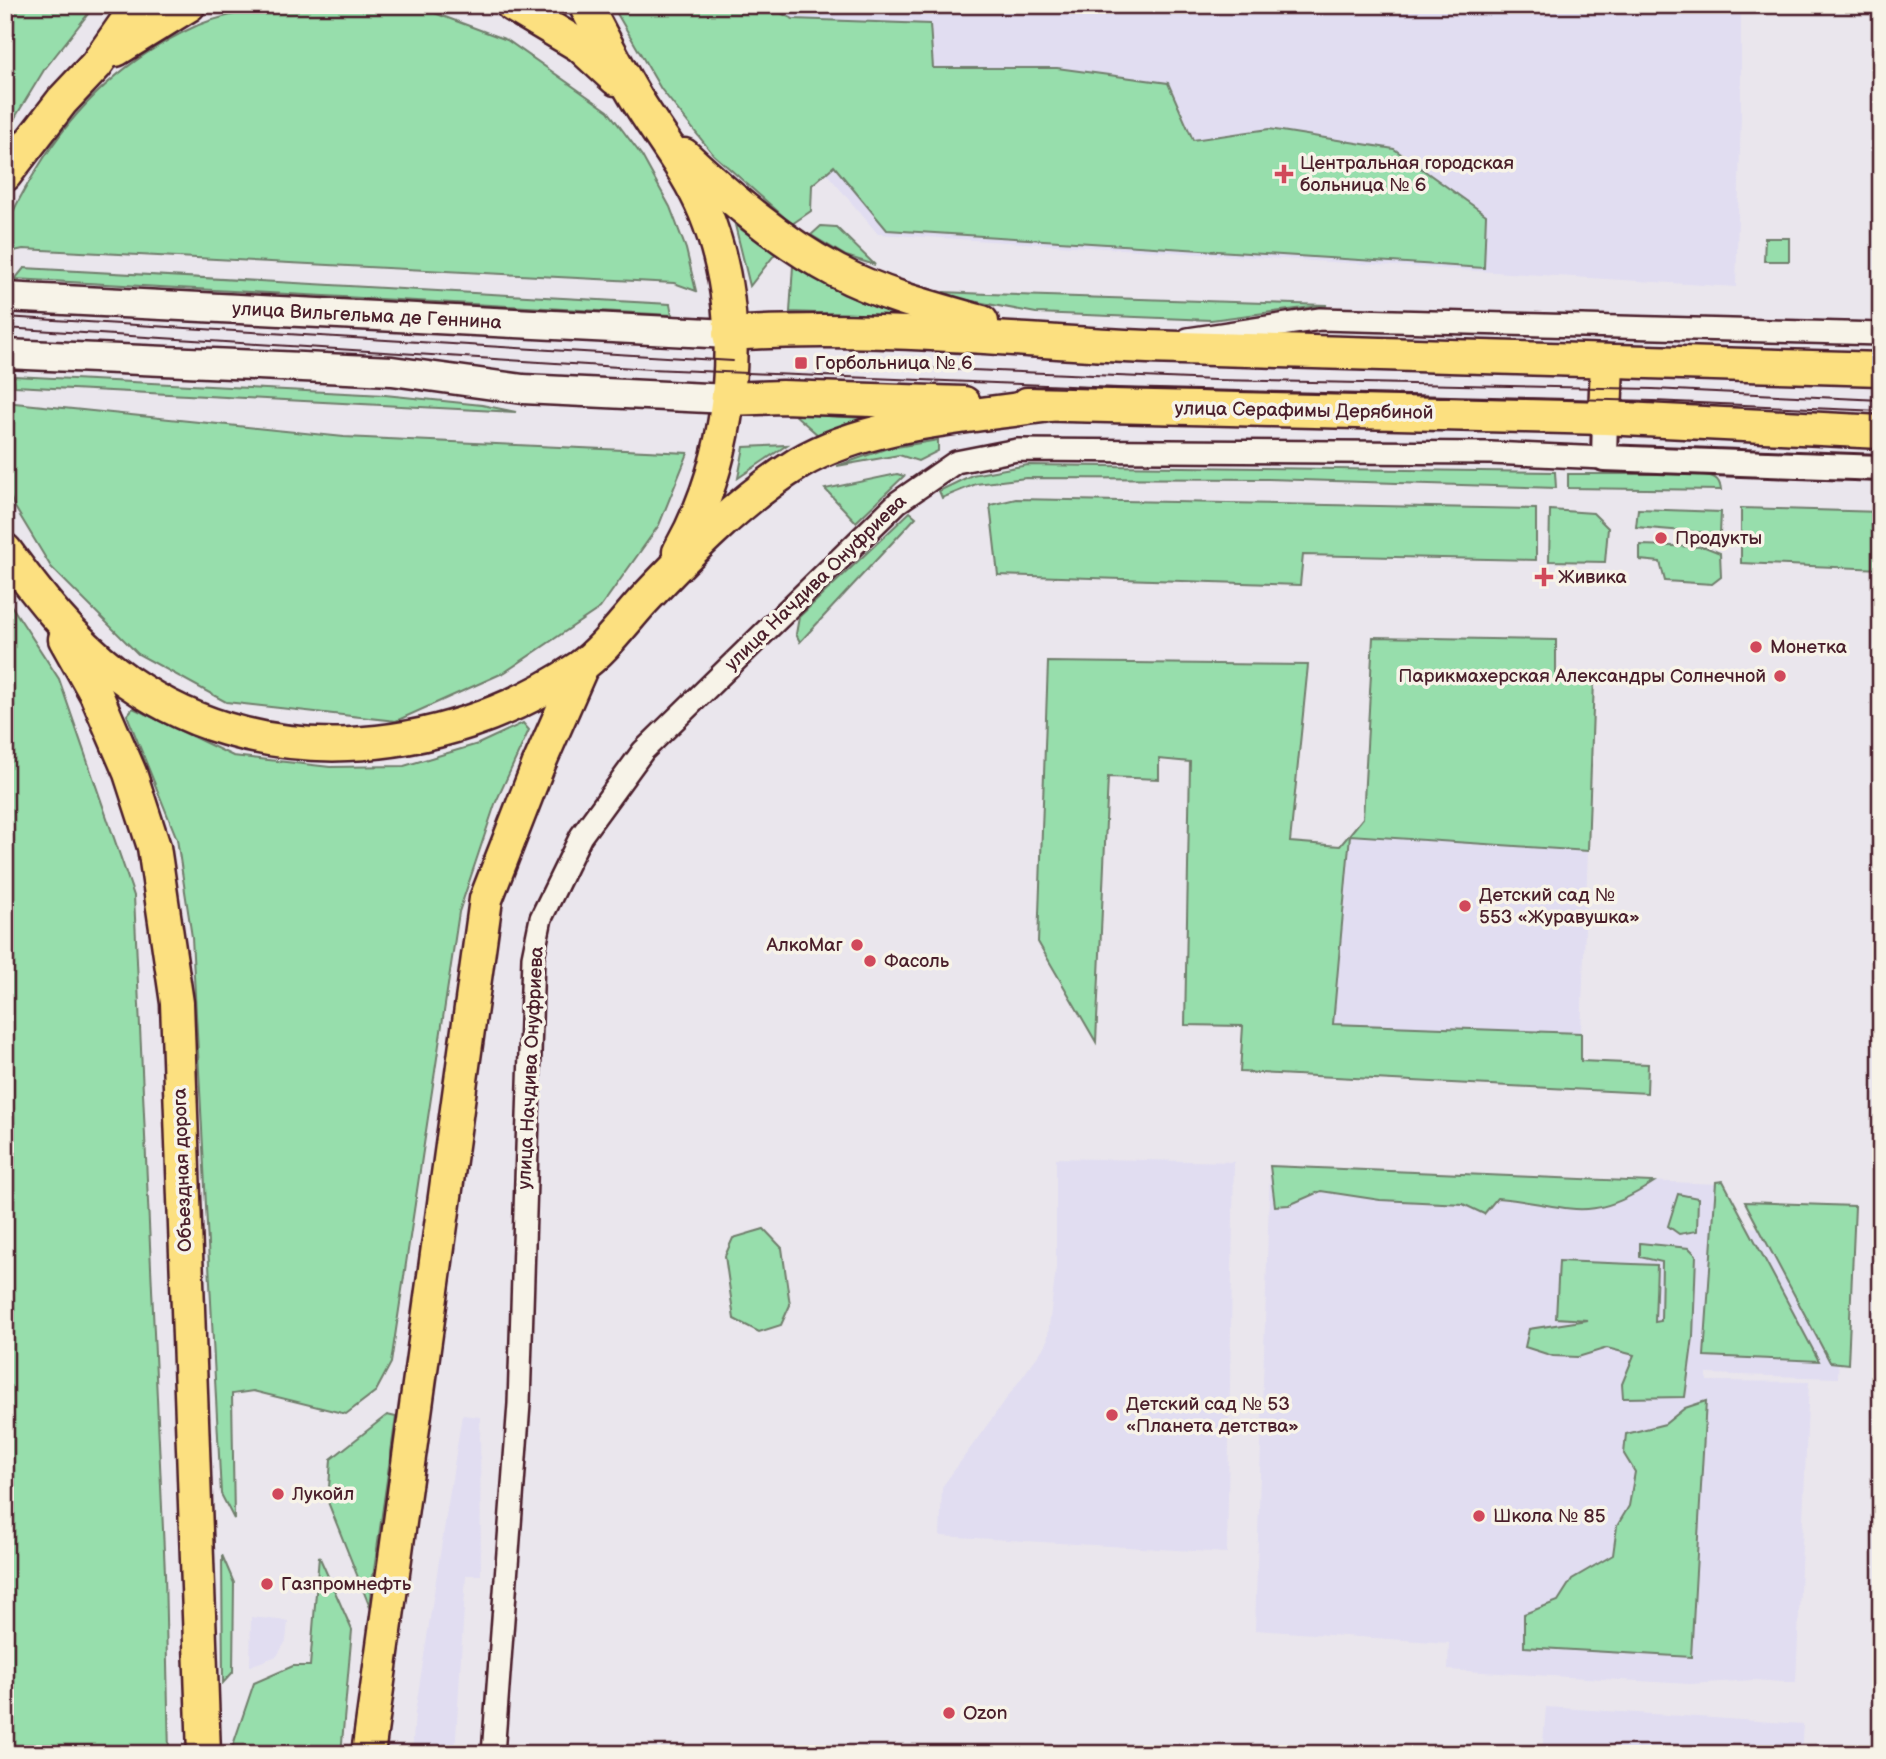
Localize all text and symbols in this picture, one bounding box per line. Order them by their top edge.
place label: Центральная городская больница № 6 [1300,152,1514,197]
marker: Центральная городская больница № 6 [1274,164,1294,184]
street label: улица Вильгельма де Геннина [232,297,502,335]
place label: Горбольница № 6 [815,352,973,375]
marker: Горбольница № 6 [793,355,809,371]
street label: улица Серафимы Дерябиной [1174,397,1434,425]
street label: улица Начдива Онуфриева [720,490,912,676]
place label: Продукты [1675,527,1762,550]
marker: Продукты [1653,530,1669,546]
place label: Живика [1558,566,1627,589]
marker: Живика [1536,569,1552,585]
place label: Монетка [1770,636,1847,659]
marker: Монетка [1748,639,1764,655]
place label: Парикмахерская Александры Солнечной [1398,665,1766,688]
marker: Парикмахерская Александры Солнечной [1772,668,1788,684]
place label: Детский сад № 553 «Журавушка» [1479,884,1640,929]
marker: Детский сад № 553 «Журавушка» [1457,898,1473,914]
place label: АлкоМаг [765,934,844,957]
marker: АлкоМаг [849,937,865,953]
street label: улица Начдива Онуфриева [513,946,549,1190]
place label: Фасоль [884,950,950,973]
marker: Фасоль [862,953,878,969]
street label: Объездная дорога [169,1088,197,1252]
place label: Детский сад № 53 «Планета детства» [1126,1393,1299,1438]
marker: Детский сад № 53 «Планета детства» [1104,1407,1120,1423]
place label: Лукойл [291,1483,354,1506]
marker: Лукойл [270,1486,286,1502]
place label: Школа № 85 [1493,1505,1606,1528]
marker: Школа № 85 [1471,1508,1487,1524]
place label: Газпромнефть [281,1573,412,1596]
marker: Газпромнефть [259,1576,275,1592]
place label: Ozon [963,1702,1008,1725]
marker: Ozon [941,1705,957,1721]

